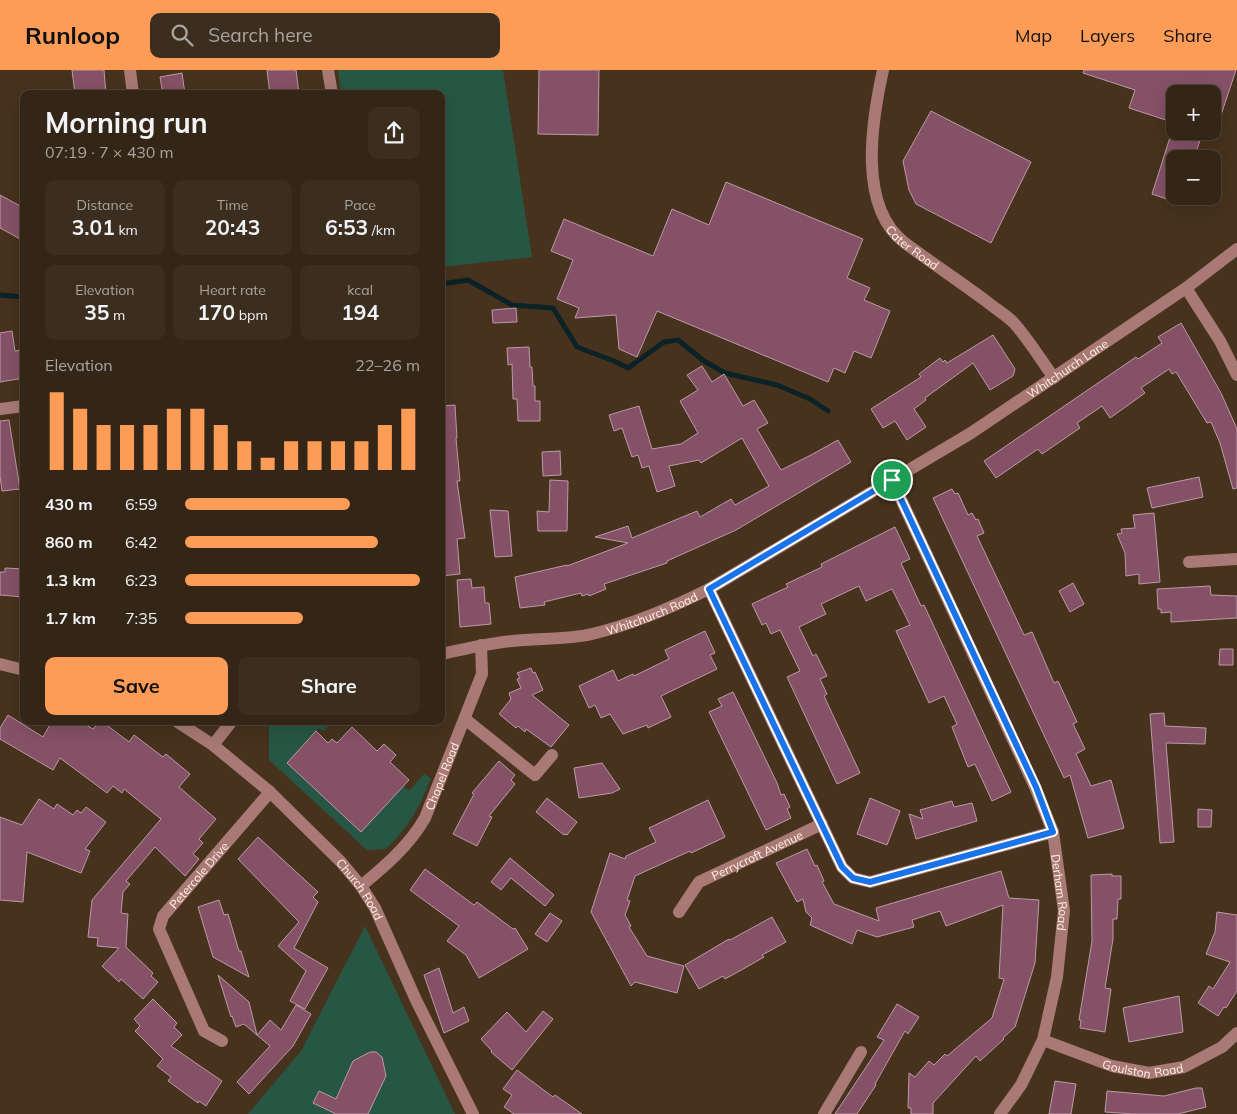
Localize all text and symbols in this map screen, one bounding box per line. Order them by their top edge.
search box [150,13,500,58]
text: Runloop [25,20,120,50]
icon: search [168,21,196,49]
text: Search here [208,23,313,47]
text: Map [1015,24,1052,47]
text: Layers [1080,24,1135,47]
text: Share [1163,24,1212,47]
map controls [1166,85,1221,205]
button: + [1166,85,1221,140]
text: Morning run [45,105,208,140]
button: share [368,107,420,159]
text: 07:19 · 7 × 430 m [45,142,174,162]
button: − [1166,150,1221,205]
text: Distance [77,196,133,214]
text: Time [217,196,248,214]
text: Pace [344,196,376,214]
text: 3.01 [72,214,115,240]
text: 20:43 [205,214,260,240]
text: 6:53 [325,214,368,240]
text: km [115,221,138,239]
text: /km [368,221,395,239]
street label: Cater Road [883,222,942,273]
text: Elevation [75,281,134,299]
text: Heart rate [199,281,266,299]
text: kcal [347,281,373,299]
text: 35 [84,299,109,325]
text: 170 [197,299,235,325]
text: 194 [341,299,379,325]
text: m [109,306,125,324]
text: bpm [235,306,268,324]
street label: Whitchurch Lane [1023,335,1111,401]
text: Elevation [45,355,113,375]
text: 22–26 m [355,355,420,375]
pin [871,459,913,501]
icon: arrive [878,466,906,494]
text: 430 m [45,494,93,514]
text: 6:59 [125,494,157,514]
text: 860 m [45,532,93,552]
text: 6:42 [125,532,157,552]
text: 1.3 km [45,570,96,590]
text: 6:23 [125,570,157,590]
street label: Whitchurch Road [604,588,700,638]
text: 1.7 km [45,608,96,628]
text: 7:35 [125,608,157,628]
button: Save [45,657,228,715]
button: Share [238,657,420,715]
street label: Chapel Road [421,740,462,812]
street label: Perrycroft Avenue [709,827,805,883]
street label: Petercole Drive [166,838,231,911]
street label: Derham Road [1049,853,1072,931]
street label: Church Road [333,855,387,922]
street label: Goulston Road [1100,1056,1184,1081]

